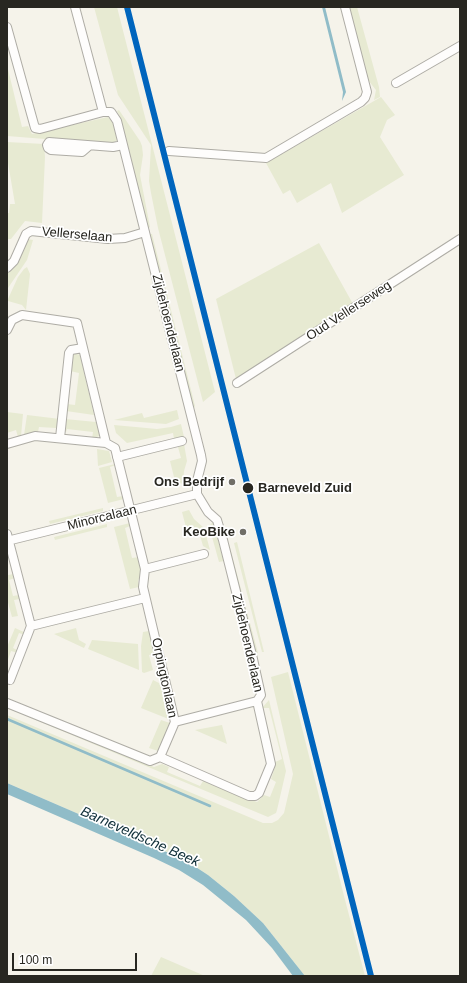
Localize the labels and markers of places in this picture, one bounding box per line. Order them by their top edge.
place label: Ons Bedrijf [154,474,224,490]
marker: Ons Bedrijf [227,477,237,487]
place label: Barneveld Zuid [258,480,352,496]
marker: Barneveld Zuid [241,481,255,495]
place label: KeoBike [183,524,235,540]
marker: KeoBike [238,527,248,537]

